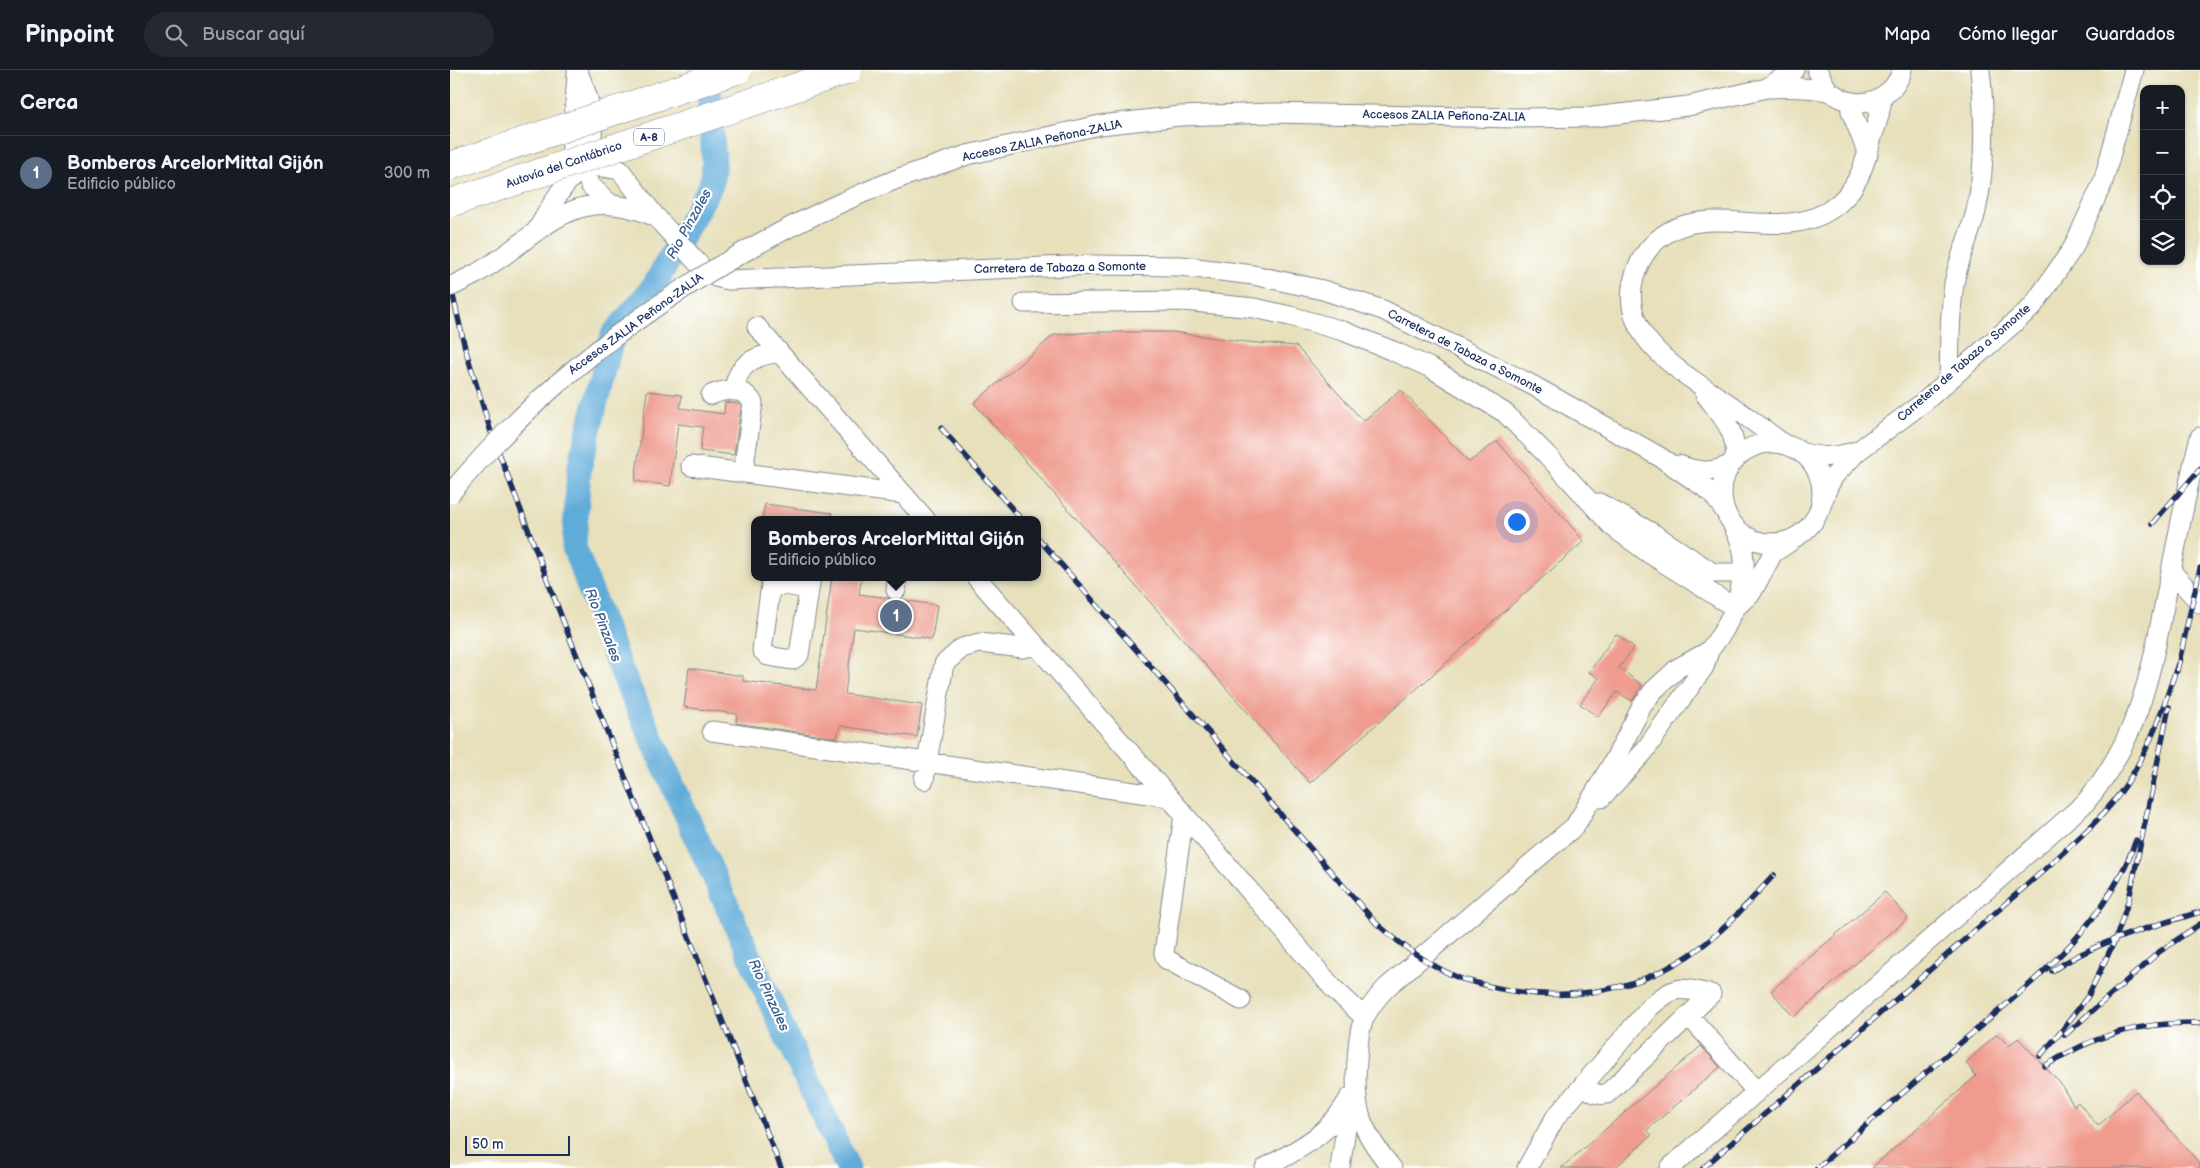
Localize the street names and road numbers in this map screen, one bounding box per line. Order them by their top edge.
street label: Accesos ZALIA Peñona-ZALIA [1363,107,1526,125]
street label: Accesos ZALIA Peñona-ZALIA [961,117,1124,165]
road number: A-8 [634,128,664,146]
street label: Autovía del Cantábrico [504,138,624,192]
street label: Carretera de Tabaza a Somonte [974,259,1146,277]
street label: Accesos ZALIA Peñona-ZALIA [566,270,707,378]
street label: Carretera de Tabaza a Somonte [1894,301,2034,425]
street label: Carretera de Tabaza a Somonte [1385,306,1545,398]

